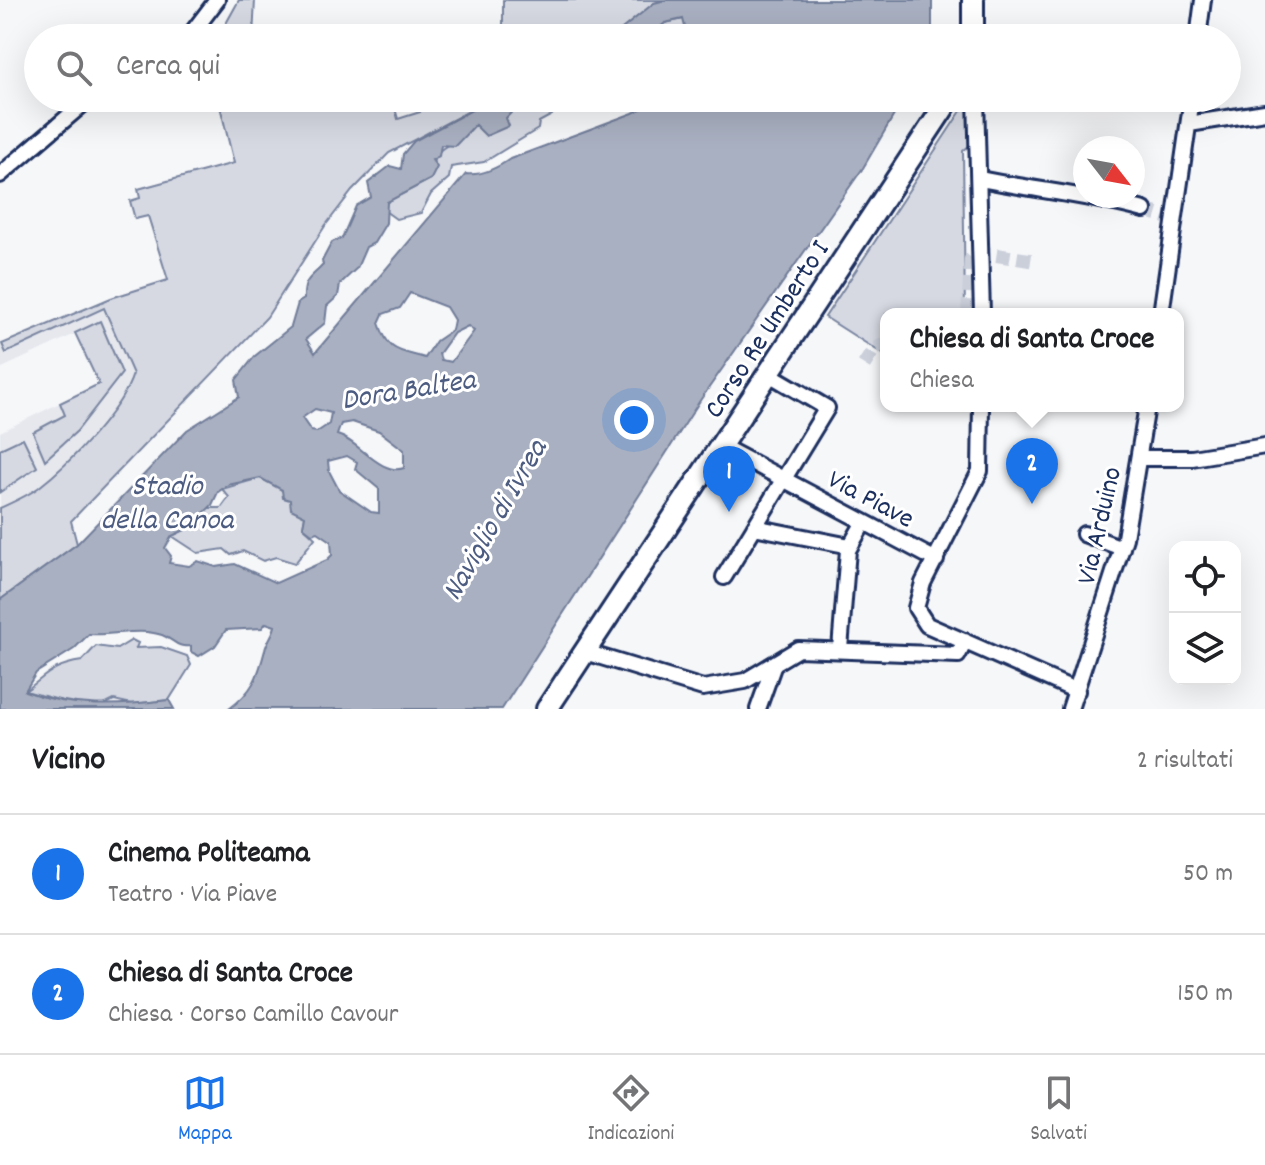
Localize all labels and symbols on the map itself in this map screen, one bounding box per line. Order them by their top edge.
north arrow [1073,136,1145,208]
street label: Corso Re Umberto I [697,234,842,428]
water label: Dora Baltea [339,360,480,424]
your location [614,400,654,440]
water label: Naviglio di Ivrea [433,431,561,610]
pin: 2 [1006,438,1058,504]
pin: 1 [703,446,755,512]
street label: Via Piave [819,462,920,541]
street label: Via Arduino [1069,463,1135,589]
water label: Stadio della Canoa [101,467,235,544]

